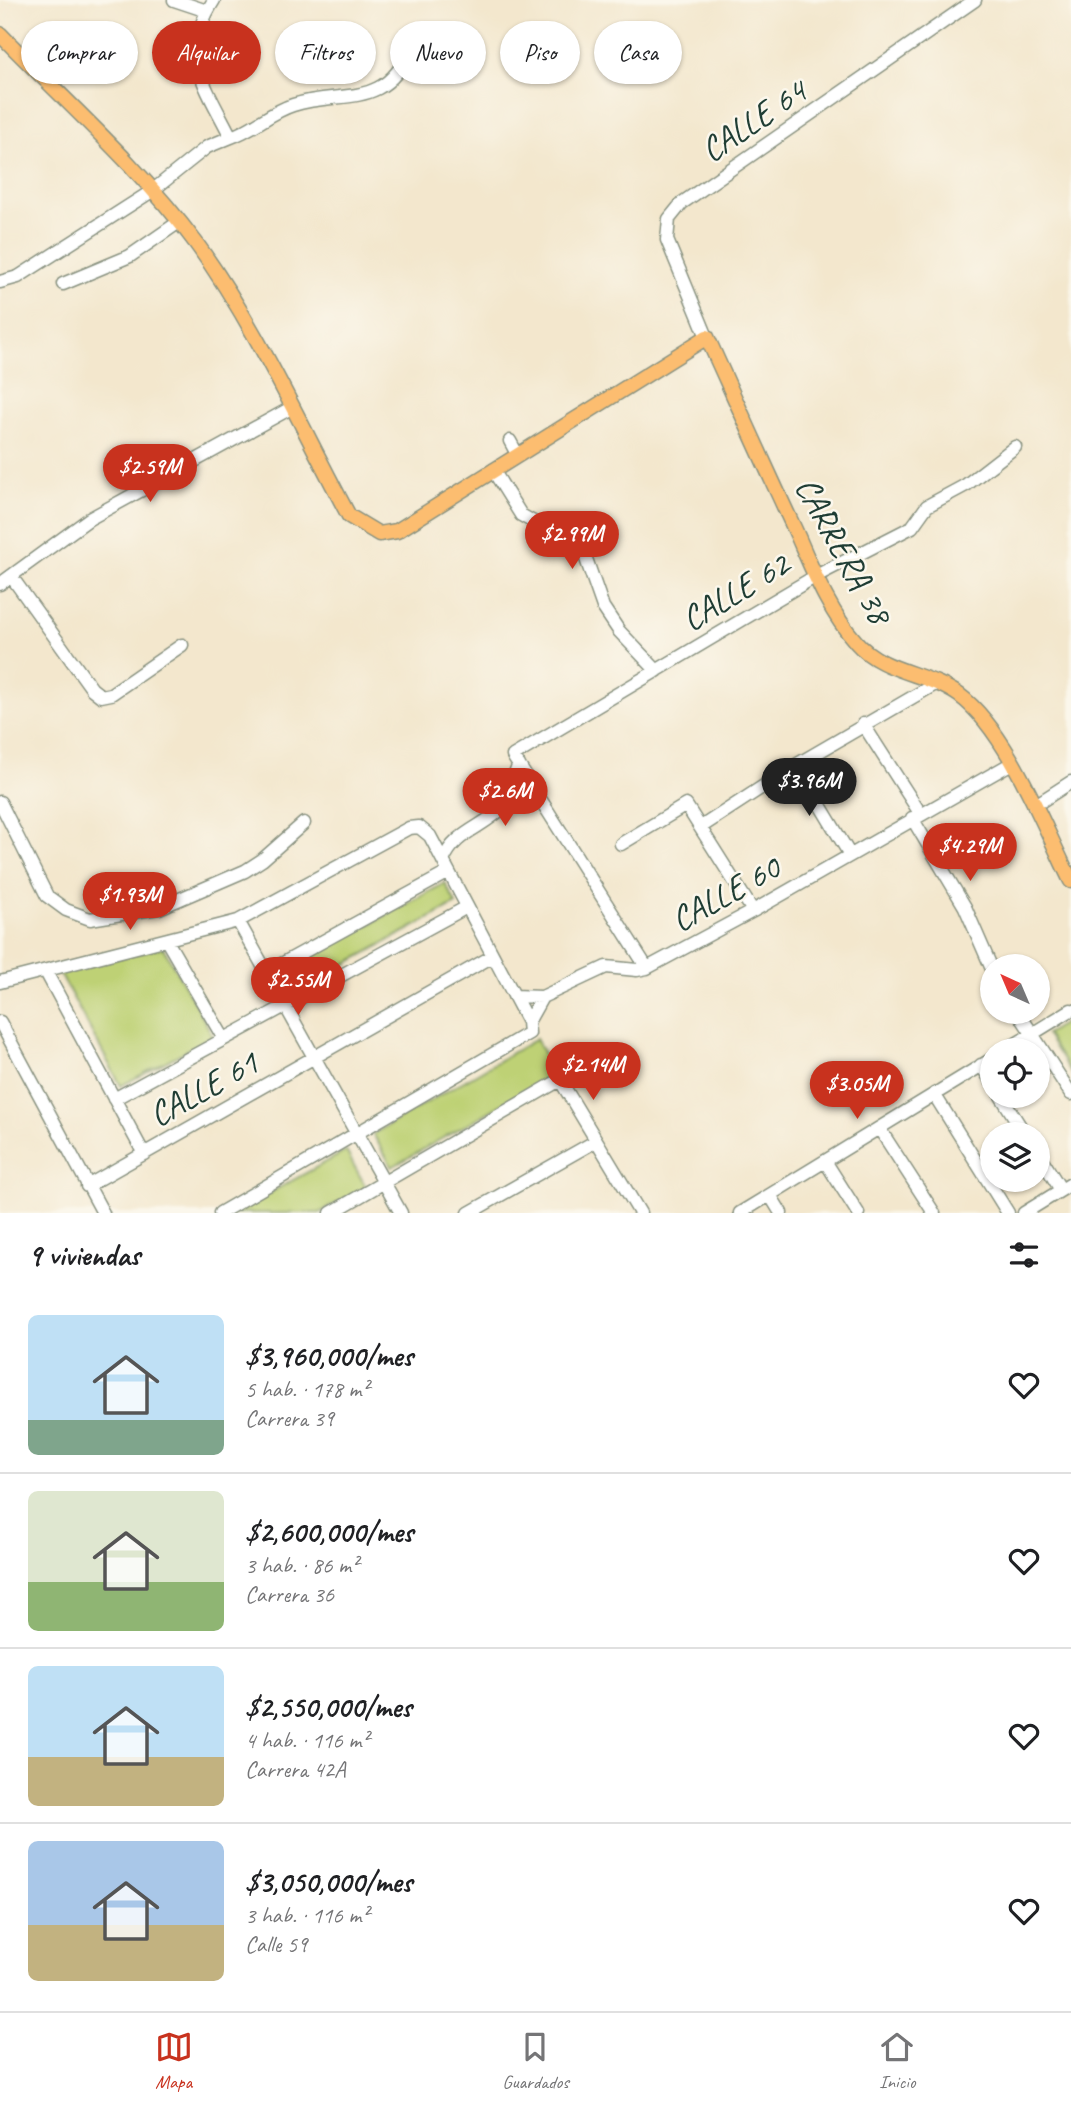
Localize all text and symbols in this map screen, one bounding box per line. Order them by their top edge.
chip: Comprar [21,21,138,84]
chip: Alquilar [152,21,261,84]
chip: Filtros [275,21,376,84]
chip: Nuevo [390,21,486,84]
chip: Piso [500,21,580,84]
chip: Casa [594,21,682,84]
street label: CALLE 64 [692,67,818,172]
pin: $2.59M [93,444,207,504]
text: $2.59M [119,452,181,481]
street label: CARRERA 38 [785,469,904,635]
pin: $2.99M [515,512,629,571]
text: $2.99M [541,519,603,548]
street label: CALLE 62 [673,540,800,641]
pin: $3.96M [752,758,866,818]
text: $3.96M [778,766,840,795]
pin: $2.6M [456,768,554,828]
text: $2.6M [479,776,531,805]
pin: $4.29M [913,824,1027,883]
text: $4.29M [939,831,1001,860]
street label: CALLE 60 [663,844,790,942]
pin: $1.93M [73,872,187,932]
text: $1.93M [99,880,161,909]
north arrow [980,954,1050,1024]
map controls [980,954,1050,1192]
pin: $2.55M [241,958,355,1017]
text: $2.55M [267,965,329,994]
button: locate [980,1038,1050,1108]
street label: CALLE 61 [141,1039,268,1137]
pin: $2.14M [536,1042,650,1102]
text: $2.14M [562,1050,624,1079]
pin: $3.05M [800,1062,914,1121]
text: $3.05M [826,1069,888,1098]
button: layers [980,1122,1050,1192]
text: 9 viviendas [28,1236,140,1274]
icon: filters [1005,1236,1043,1274]
text: $3,960,000/mes [245,1337,413,1375]
icon: home [84,1343,168,1427]
icon: heart [1005,1366,1043,1404]
text: 5 hab. · 178 m² [245,1375,369,1404]
text: Carrera 39 [245,1404,334,1433]
text: $2,600,000/mes [245,1513,413,1551]
icon: home [84,1519,168,1603]
icon: heart [1005,1542,1043,1580]
text: 3 hab. · 86 m² [245,1551,358,1580]
text: Carrera 36 [245,1580,334,1609]
text: $2,550,000/mes [245,1688,411,1726]
icon: home [84,1694,168,1778]
icon: heart [1005,1717,1043,1755]
text: 4 hab. · 116 m² [245,1726,369,1755]
text: Carrera 42A [245,1755,345,1784]
text: $3,050,000/mes [245,1863,412,1901]
icon: home [84,1869,168,1953]
icon: heart [1005,1892,1043,1930]
text: 3 hab. · 116 m² [245,1901,369,1930]
text: Calle 59 [245,1930,307,1959]
tab: Mapa [155,2028,193,2094]
tab: Guardados [502,2028,569,2094]
tab: Inicio [878,2028,916,2094]

